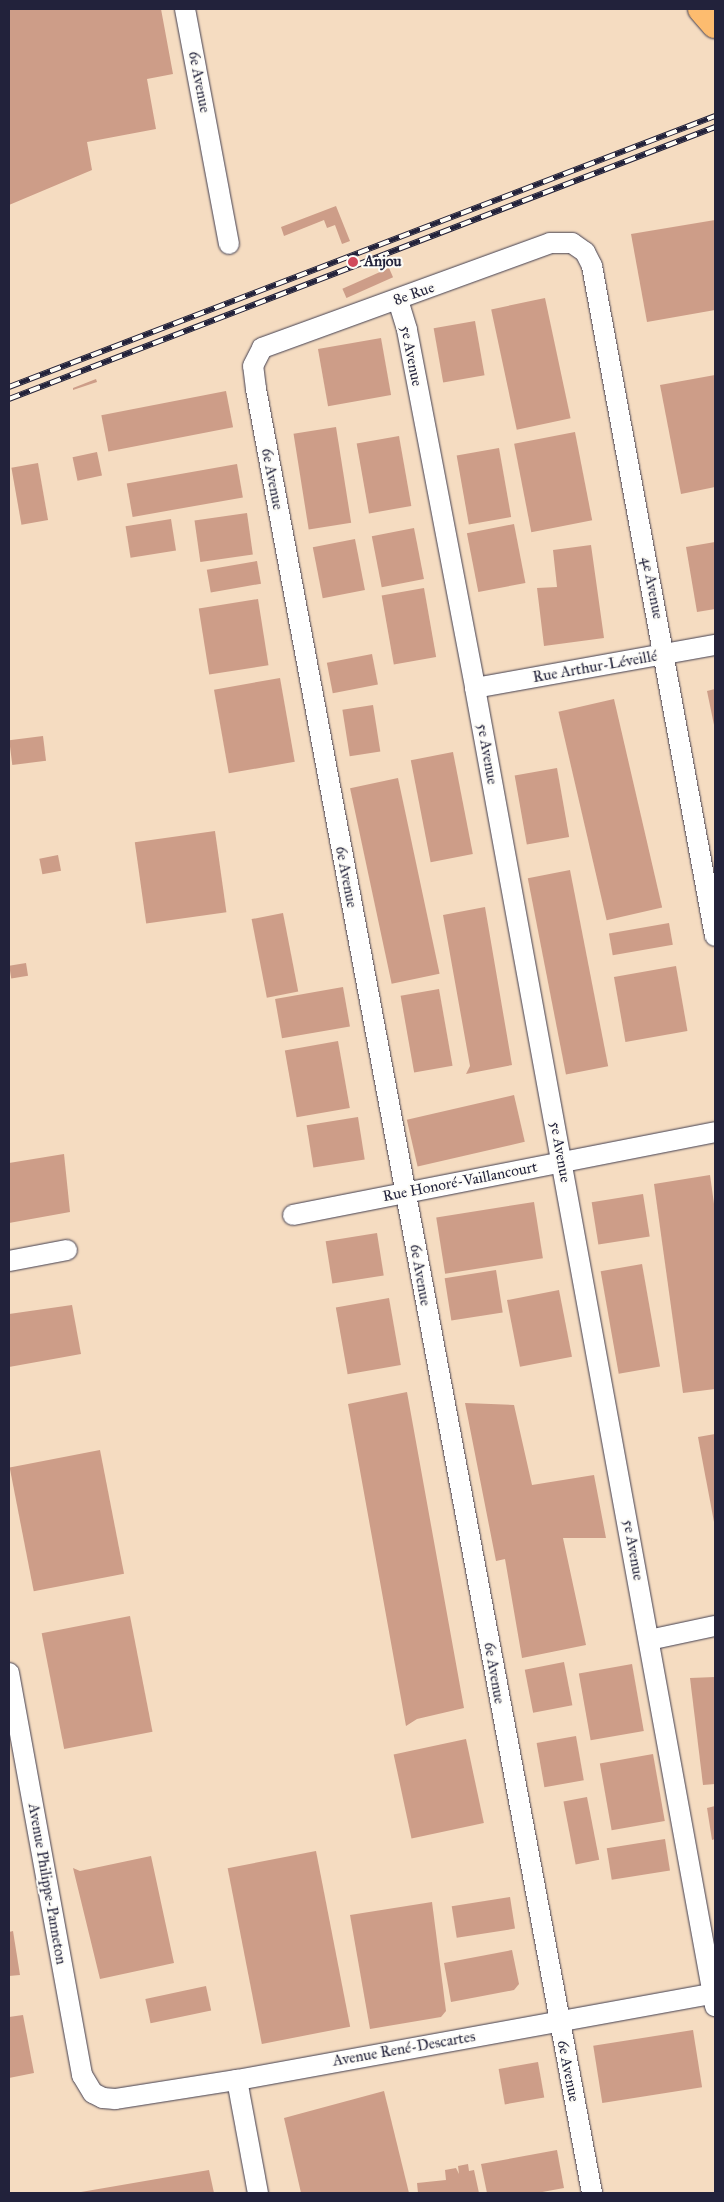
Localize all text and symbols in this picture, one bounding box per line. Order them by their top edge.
street label: 6e Avenue [184,50,214,114]
place label: Anjou [364,253,402,271]
marker: Anjou [346,255,360,269]
street label: 8e Rue [391,279,437,309]
street label: 5e Avenue [396,324,426,388]
street label: 6e Avenue [257,447,287,511]
street label: 4e Avenue [637,555,667,621]
street label: Rue Arthur-Léveillé [531,647,659,687]
street label: 5e Avenue [473,722,501,786]
street label: 6e Avenue [331,845,361,909]
street label: 5e Avenue [546,1120,574,1184]
street label: Rue Honoré-Vaillancourt [381,1158,539,1206]
street label: 6e Avenue [406,1243,434,1307]
street label: 5e Avenue [619,1518,647,1582]
street label: 6e Avenue [480,1641,508,1705]
street label: Avenue Philippe-Panneton [24,1802,70,1966]
street label: Avenue René-Descartes [331,2028,477,2070]
street label: 6e Avenue [553,2039,583,2103]

